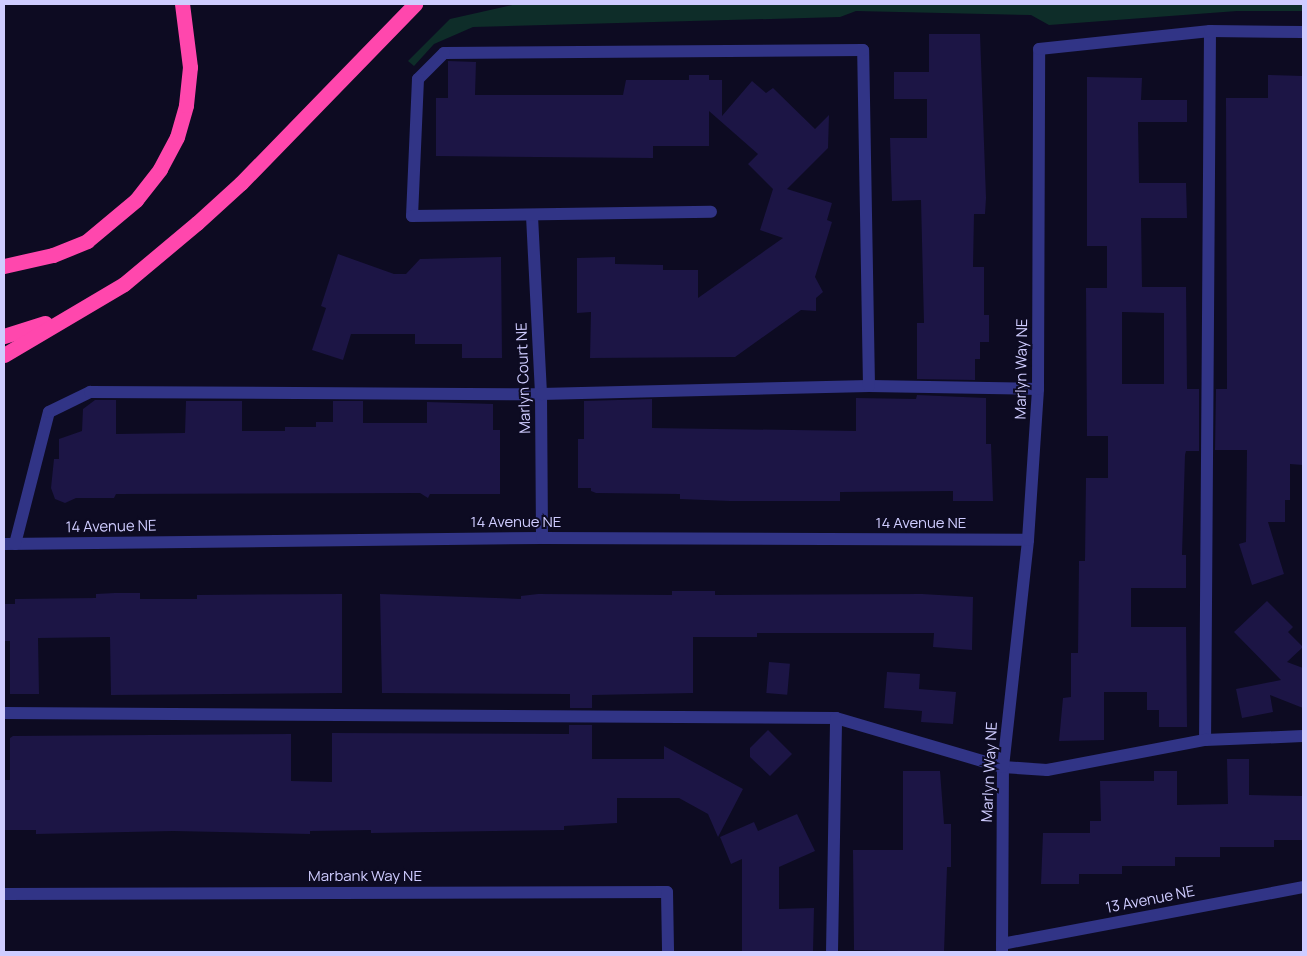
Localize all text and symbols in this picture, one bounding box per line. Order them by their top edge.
street label: Marlyn Way NE [1011,319,1031,419]
street label: Marlyn Court NE [512,322,534,434]
street label: 14 Avenue NE [471,513,561,531]
street label: 14 Avenue NE [876,514,966,532]
street label: 14 Avenue NE [65,516,157,536]
street label: Marlyn Way NE [977,721,1001,823]
street label: Marbank Way NE [308,867,422,885]
street label: 13 Avenue NE [1104,882,1196,916]

